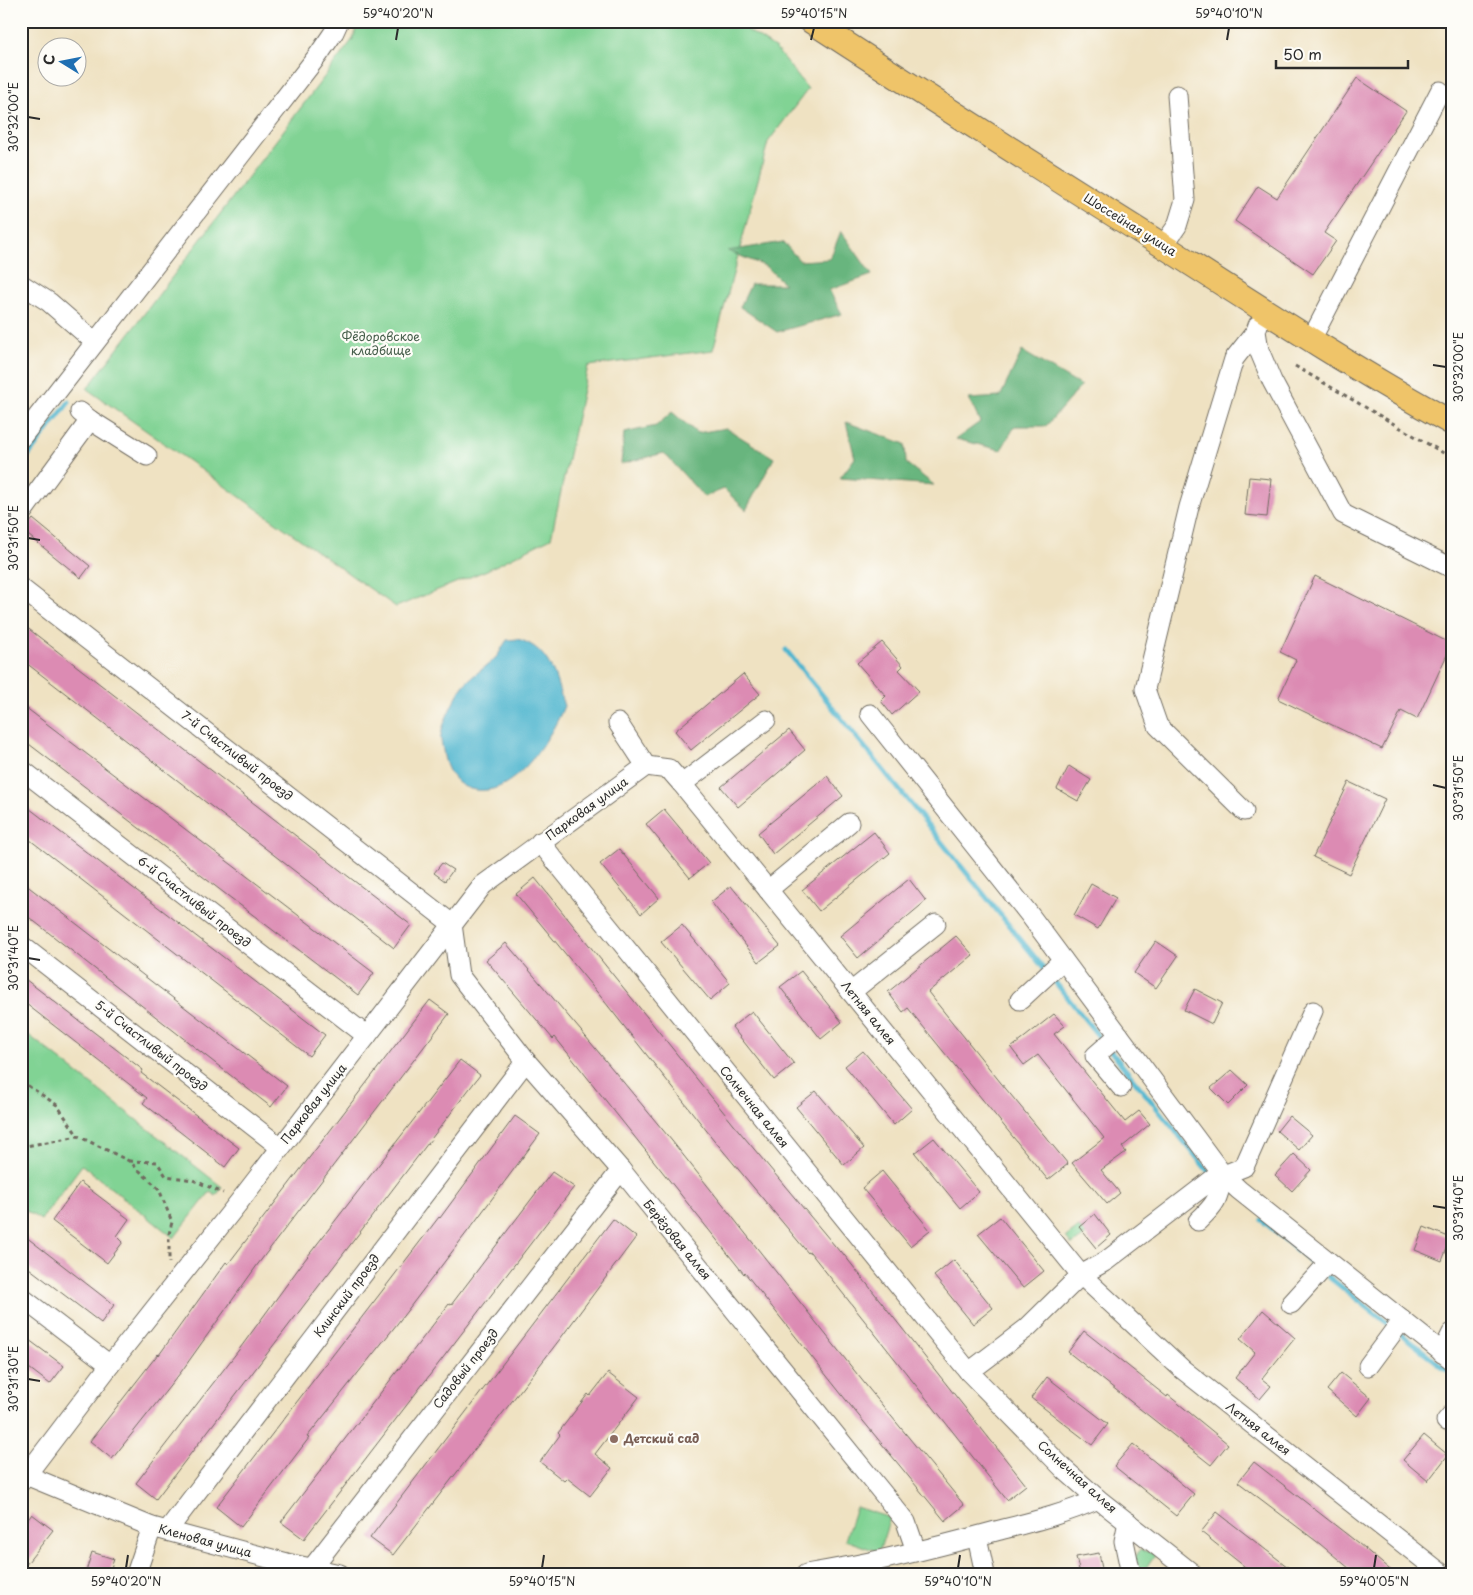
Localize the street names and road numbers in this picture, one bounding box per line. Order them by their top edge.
street label: Шоссейная улица [1081,188,1181,260]
street label: 7-й Счастливый проезд [178,706,297,805]
street label: Парковая улица [542,772,632,844]
street label: 6-й Счастливый проезд [134,851,255,951]
street label: Летняя аллея [837,976,900,1048]
street label: 5-й Счастливый проезд [91,995,212,1095]
street label: Парковая улица [276,1059,351,1147]
street label: Солнечная аллея [716,1061,794,1151]
street label: Берёзовая аллея [640,1195,716,1283]
street label: Клинский проезд [309,1250,383,1341]
street label: Садовый проезд [428,1325,502,1412]
street label: Летняя аллея [1222,1397,1295,1459]
street label: Солнечная аллея [1034,1436,1121,1517]
street label: Кленовая улица [157,1519,254,1561]

